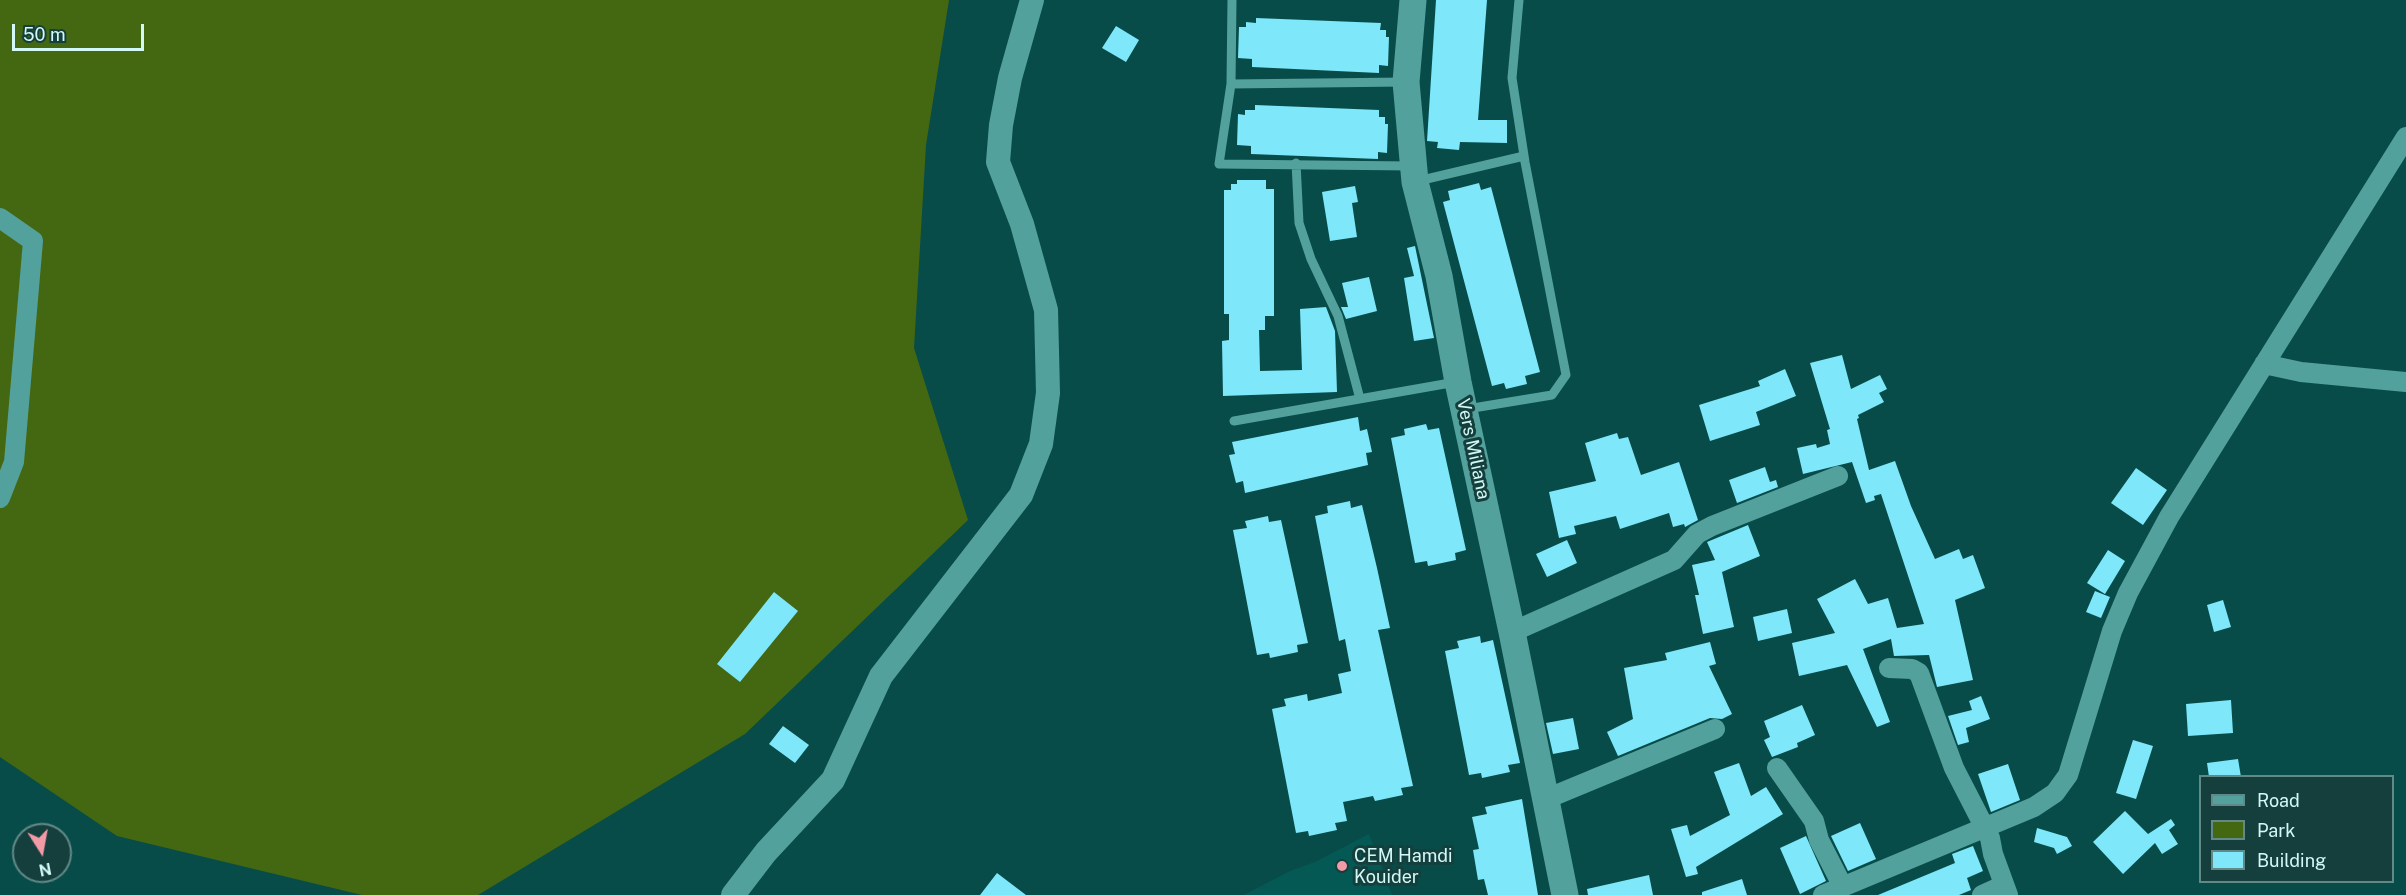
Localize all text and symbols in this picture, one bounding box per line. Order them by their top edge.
scale bar [15,12,147,50]
text: 50 m [23,24,66,45]
street label: Vers Miliana [1452,397,1494,501]
legend [2199,775,2394,883]
text: Road [2257,790,2300,811]
text: Park [2257,820,2295,841]
north arrow [12,823,72,883]
place label: CEM Hamdi Kouider [1354,845,1453,888]
text: Building [2257,850,2326,871]
text: N [37,859,53,880]
marker: CEM Hamdi Kouider [1335,859,1349,873]

